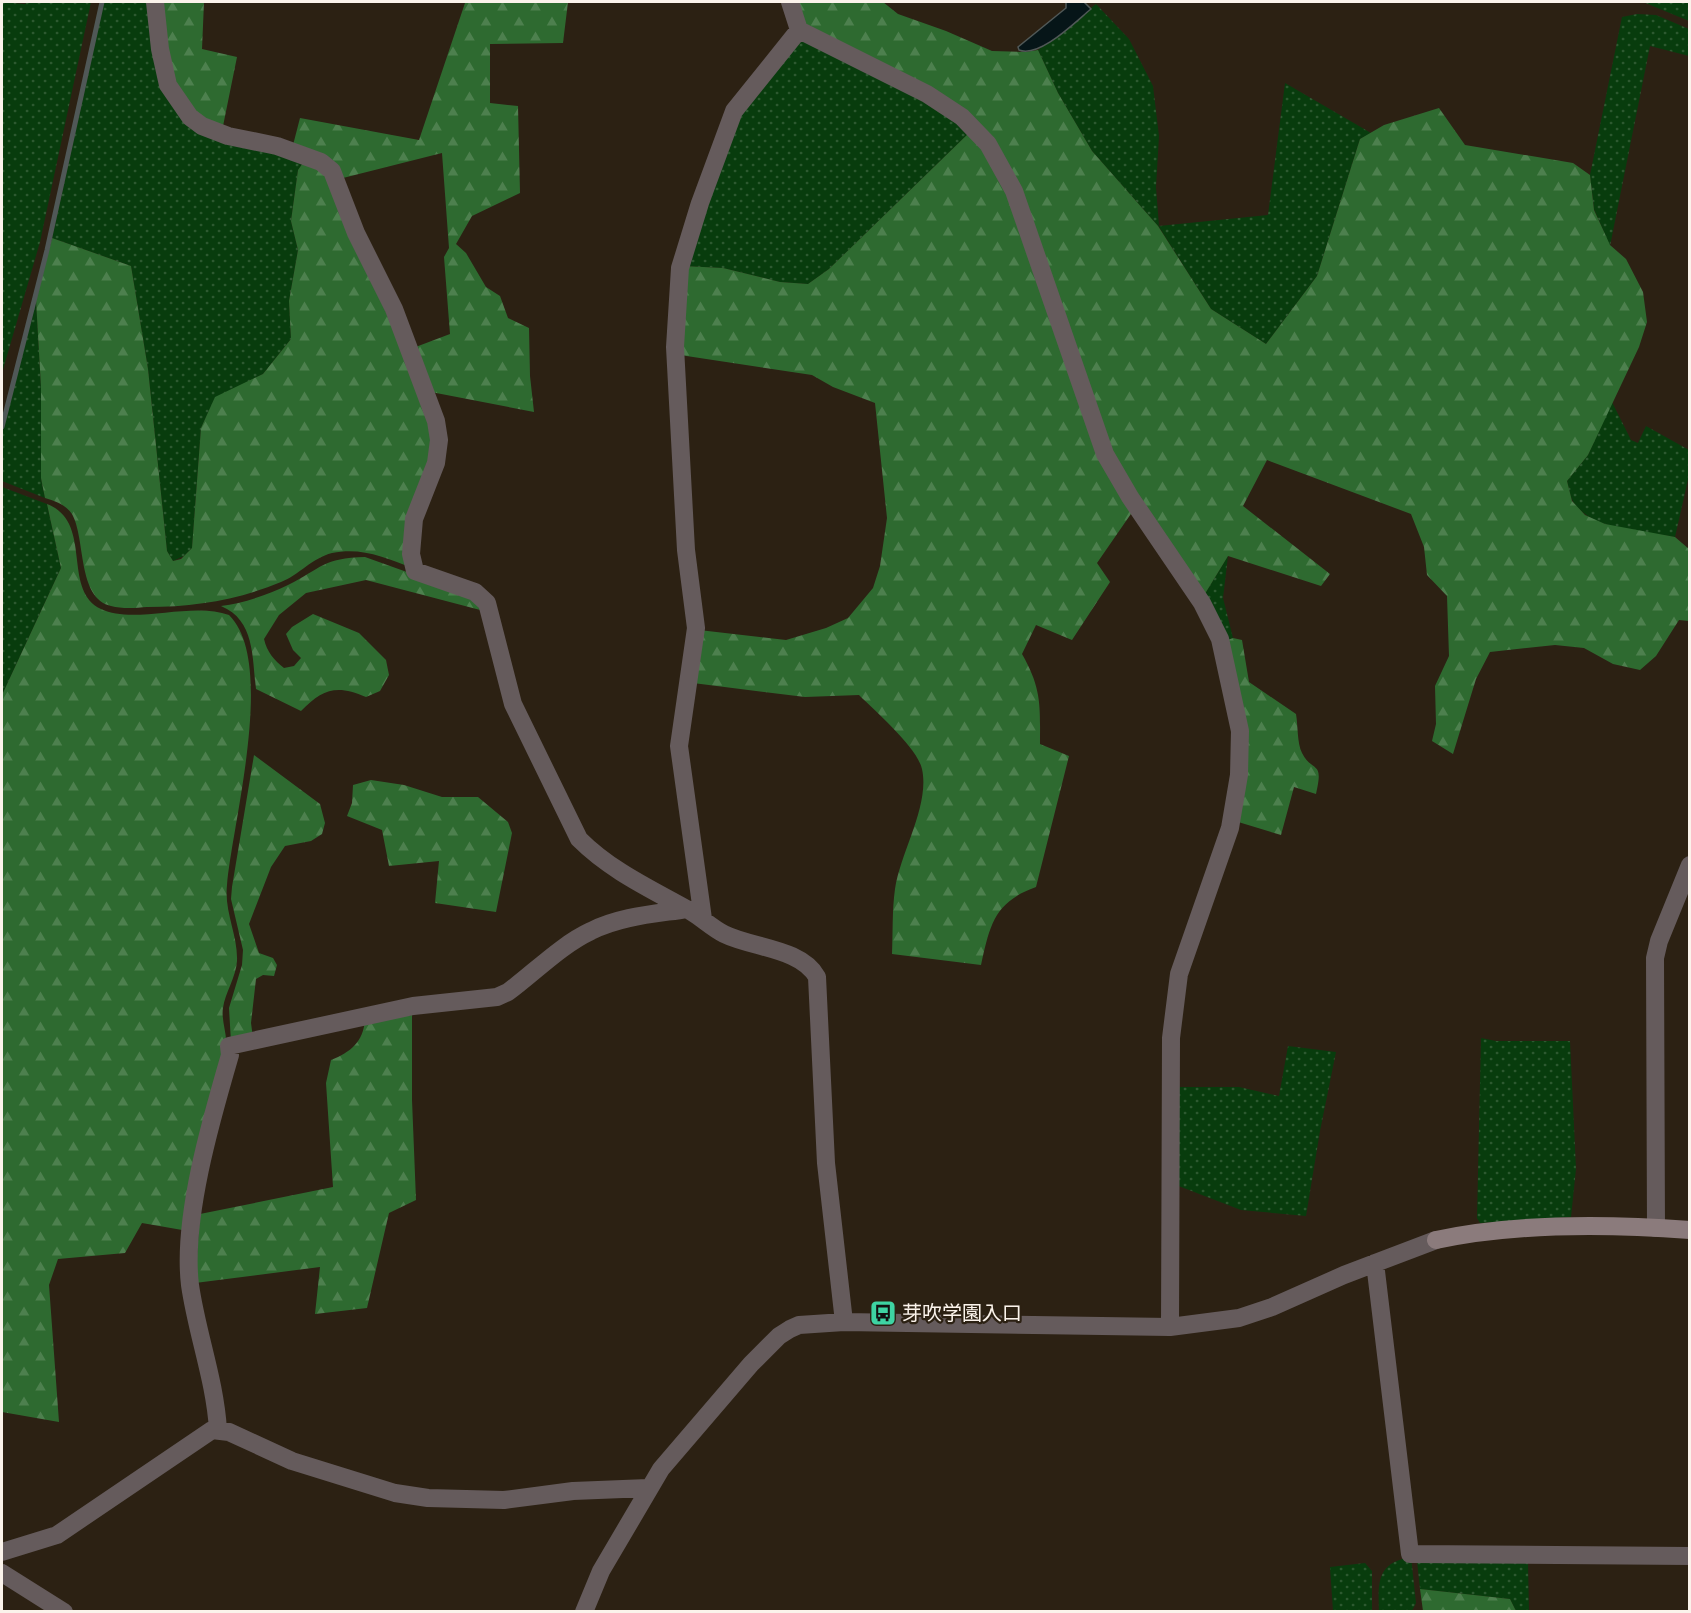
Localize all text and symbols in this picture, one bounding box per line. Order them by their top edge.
bus stop icon: 芽吹学園入口 [868,1298,898,1328]
place label: 芽吹学園入口 [902,1302,1022,1328]

